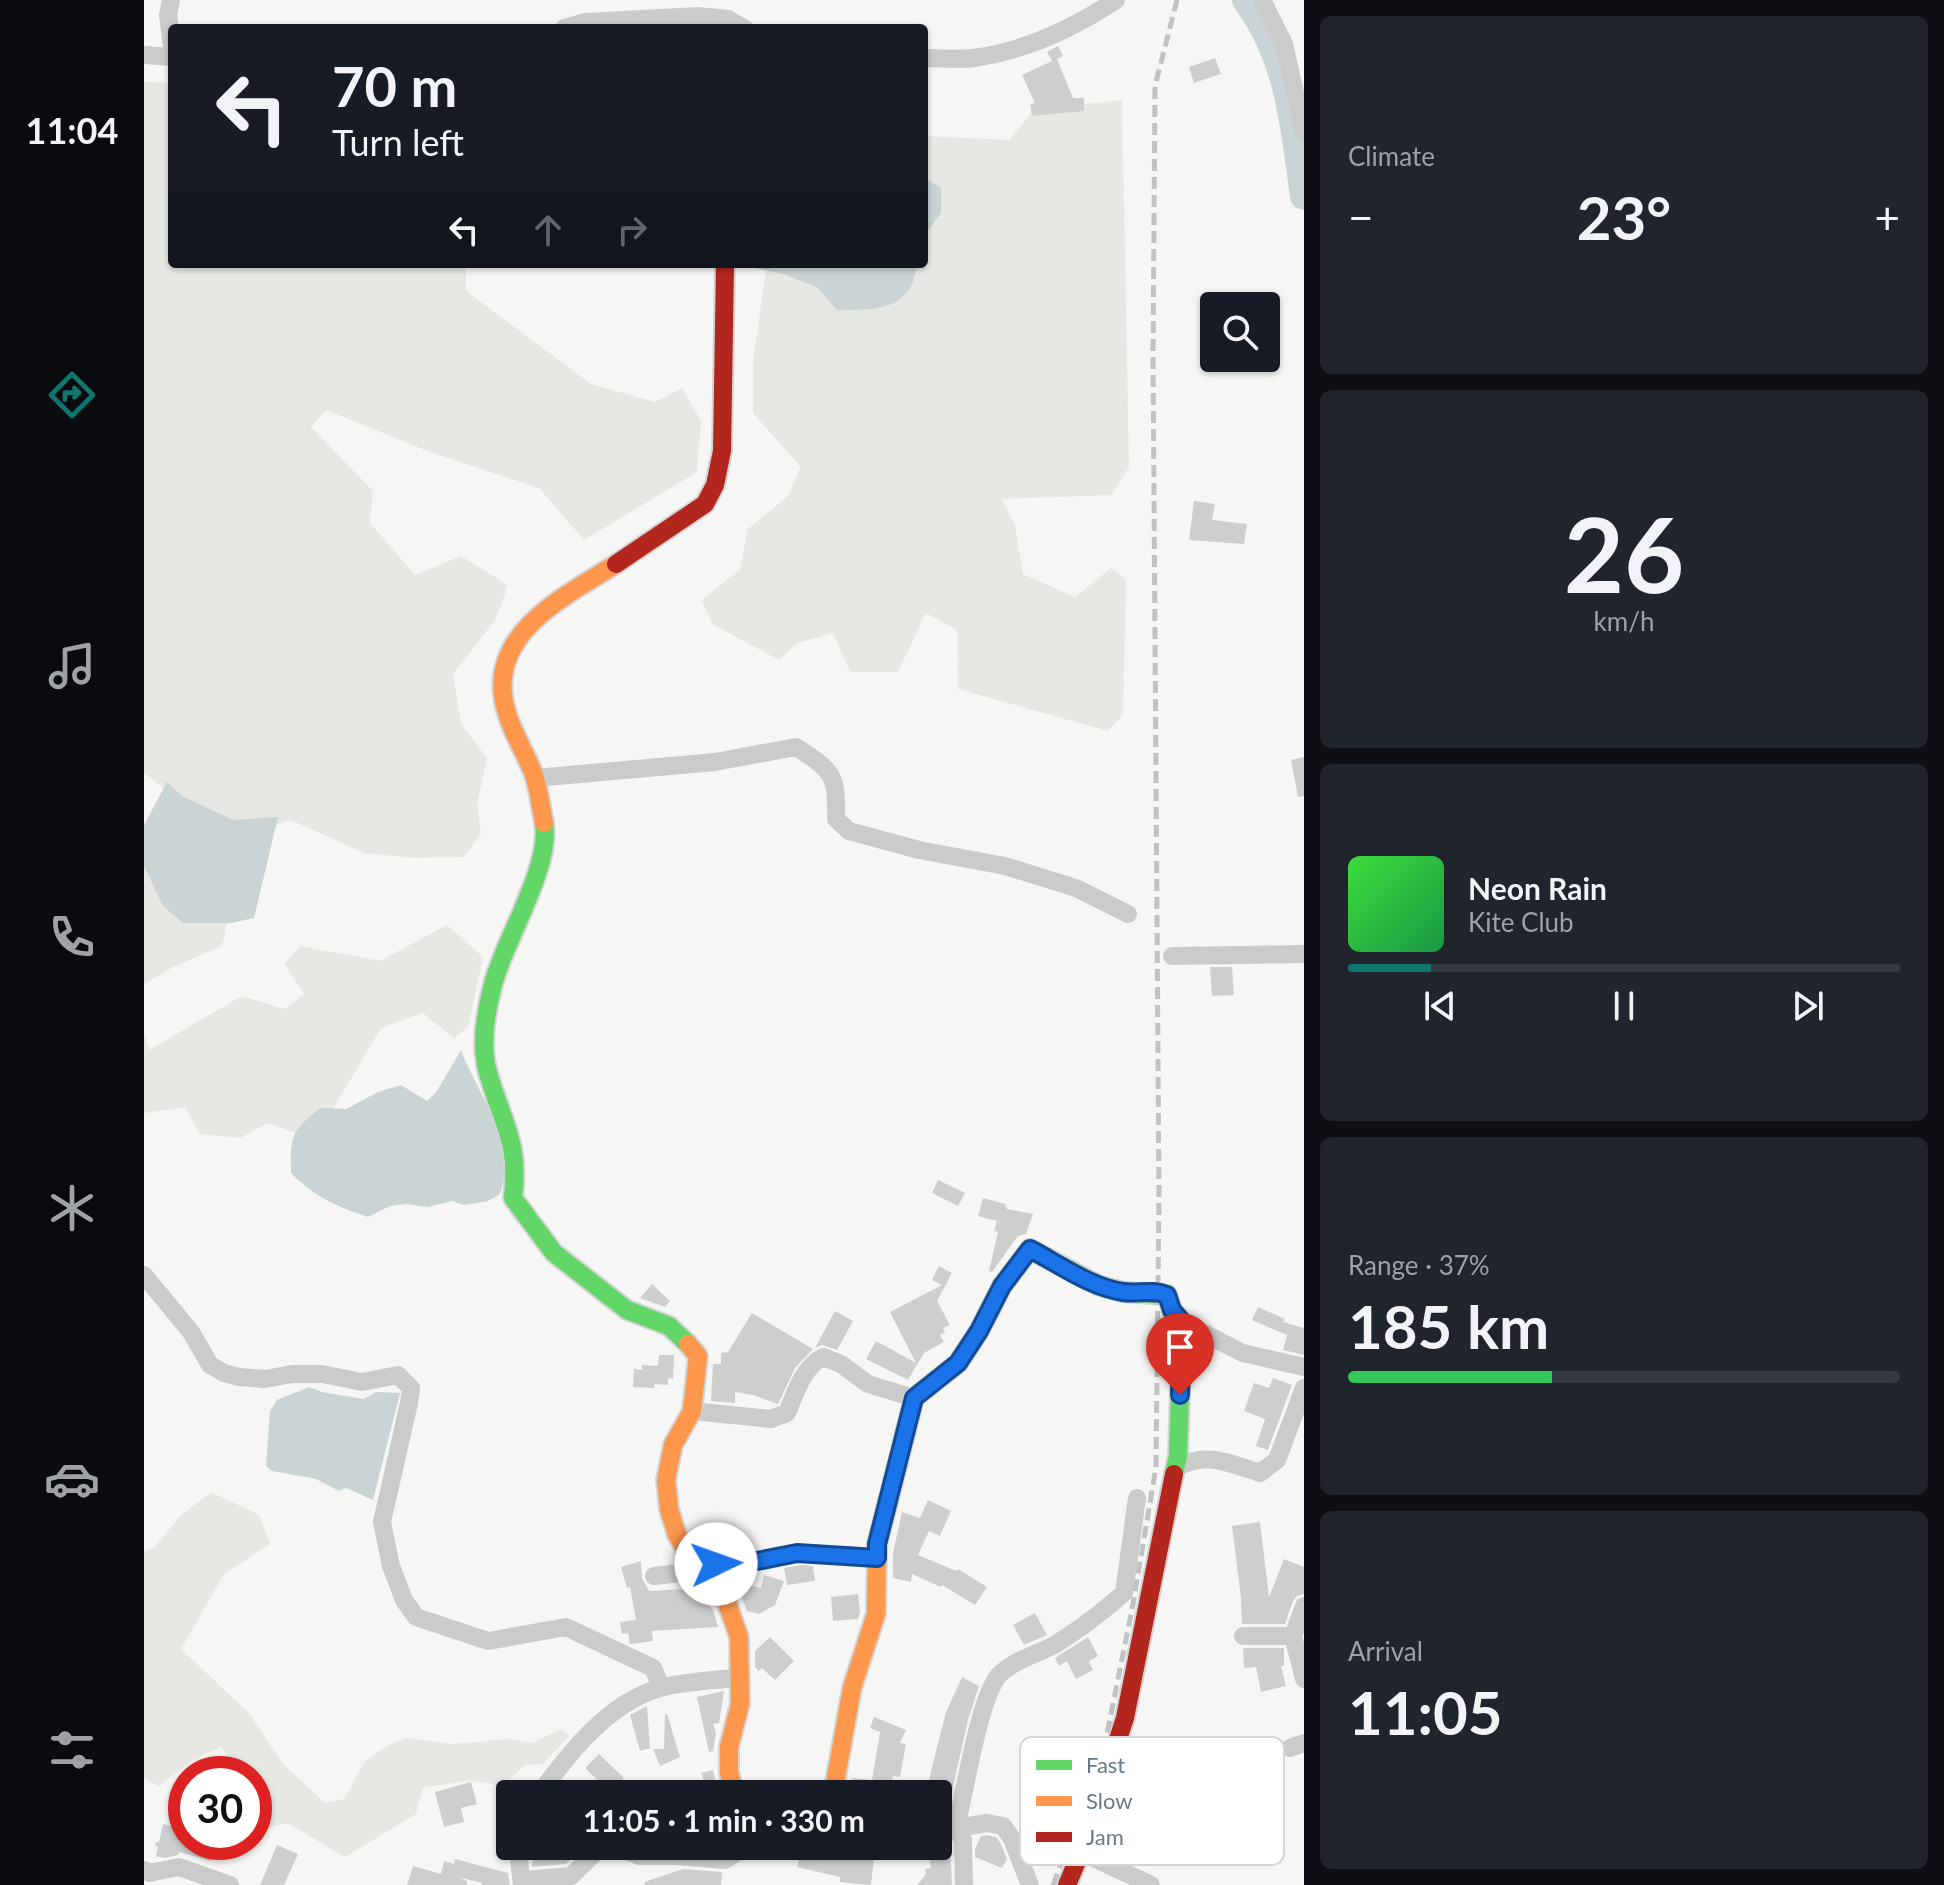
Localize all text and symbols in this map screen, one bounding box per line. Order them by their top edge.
text: 70 m [332,52,457,119]
icon: left [200,56,304,160]
text: 11:04 [26,108,118,152]
text: Turn left [332,120,464,164]
text: Climate [1348,140,1435,172]
text: 23° [1577,181,1671,253]
text: − [1348,191,1374,243]
text: + [1874,191,1900,243]
icon: left [442,208,486,252]
icon: ahead [526,208,570,252]
icon: right [610,208,654,252]
map controls [1200,292,1280,372]
button: search [1200,292,1280,372]
icon: directions [44,367,100,423]
text: 26 [1564,490,1684,615]
text: km/h [1594,605,1654,637]
icon: music [44,638,100,694]
text: Neon Rain [1468,870,1607,906]
text: Kite Club [1468,906,1574,938]
icon: phone [44,909,100,965]
icon: previous [1418,984,1462,1028]
icon: pause [1602,984,1646,1028]
icon: next [1786,984,1830,1028]
icon: climate [44,1180,100,1236]
text: Range · 37% [1348,1249,1490,1281]
text: 185 km [1348,1290,1549,1362]
pin [1146,1313,1214,1395]
icon: arrive [1158,1325,1202,1369]
icon: car [44,1451,100,1507]
position arrow [674,1522,758,1606]
text: Arrival [1348,1635,1423,1667]
text: 11:05 [1348,1676,1503,1748]
icon: filters [44,1722,100,1778]
legend [1020,1737,1284,1865]
text: Fast [1086,1751,1125,1778]
speed limit sign: 30 [168,1756,272,1860]
text: Slow [1086,1787,1133,1814]
text: 11:05 · 1 min · 330 m [583,1802,865,1838]
text: Jam [1086,1823,1124,1850]

